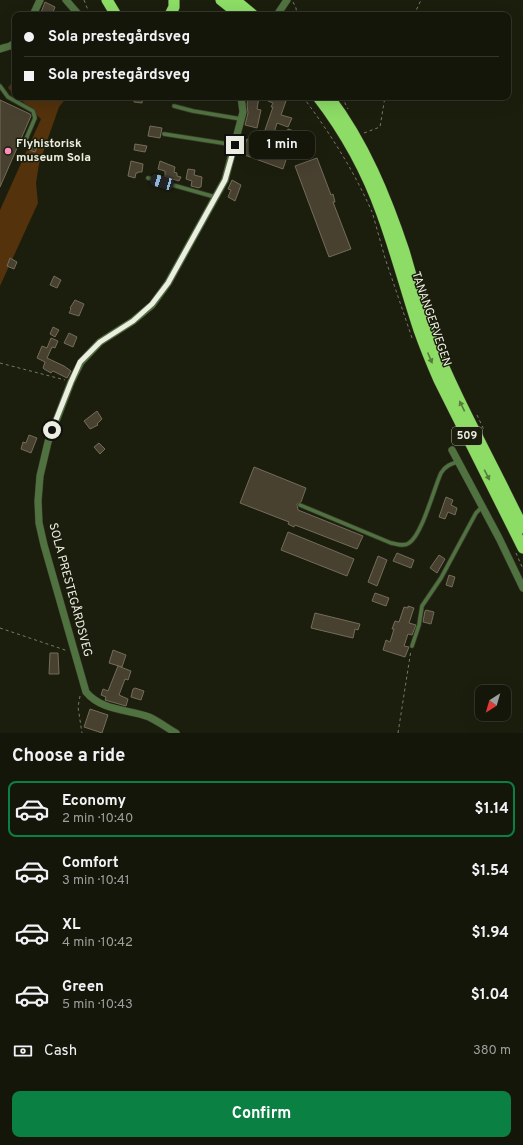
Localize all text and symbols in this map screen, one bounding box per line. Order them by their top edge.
text: Sola prestegårdsveg [48,28,190,47]
text: Sola prestegårdsveg [48,66,190,85]
callout: 1 min [249,131,315,159]
place label: Flyhistorisk museum Sola [16,136,91,166]
route end [226,136,244,154]
text: 1 min [266,137,298,153]
marker: Flyhistorisk museum Sola [3,146,13,156]
car [149,173,175,191]
street label: TANANGERVEGEN [407,269,455,369]
one-way arrow [427,353,433,364]
one-way arrow [459,400,465,411]
route start [43,421,61,439]
road number: 509 [452,427,482,445]
one-way arrow [484,469,490,481]
street label: SOLA PRESTEGÅRDSVEG [44,521,96,659]
north arrow [475,685,511,721]
map controls [475,685,511,721]
text: Choose a ride [12,745,125,768]
icon: car [14,791,50,827]
text: Economy [62,792,126,811]
text: $1.14 [475,800,509,819]
text: 2 min · 10:40 [62,811,133,827]
icon: car [14,853,50,889]
text: Comfort [62,854,119,873]
text: $1.54 [471,862,509,881]
text: 3 min · 10:41 [62,873,130,889]
icon: car [14,915,50,951]
text: XL [62,916,80,935]
text: $1.94 [471,924,509,943]
text: 4 min · 10:42 [62,935,133,951]
icon: car [14,977,50,1013]
text: Green [62,978,104,997]
text: $1.04 [471,986,509,1005]
text: 5 min · 10:43 [62,997,133,1013]
icon: cash [12,1040,34,1062]
text: Cash [44,1042,77,1061]
text: 380 m [473,1043,511,1059]
button: Confirm [12,1091,511,1137]

